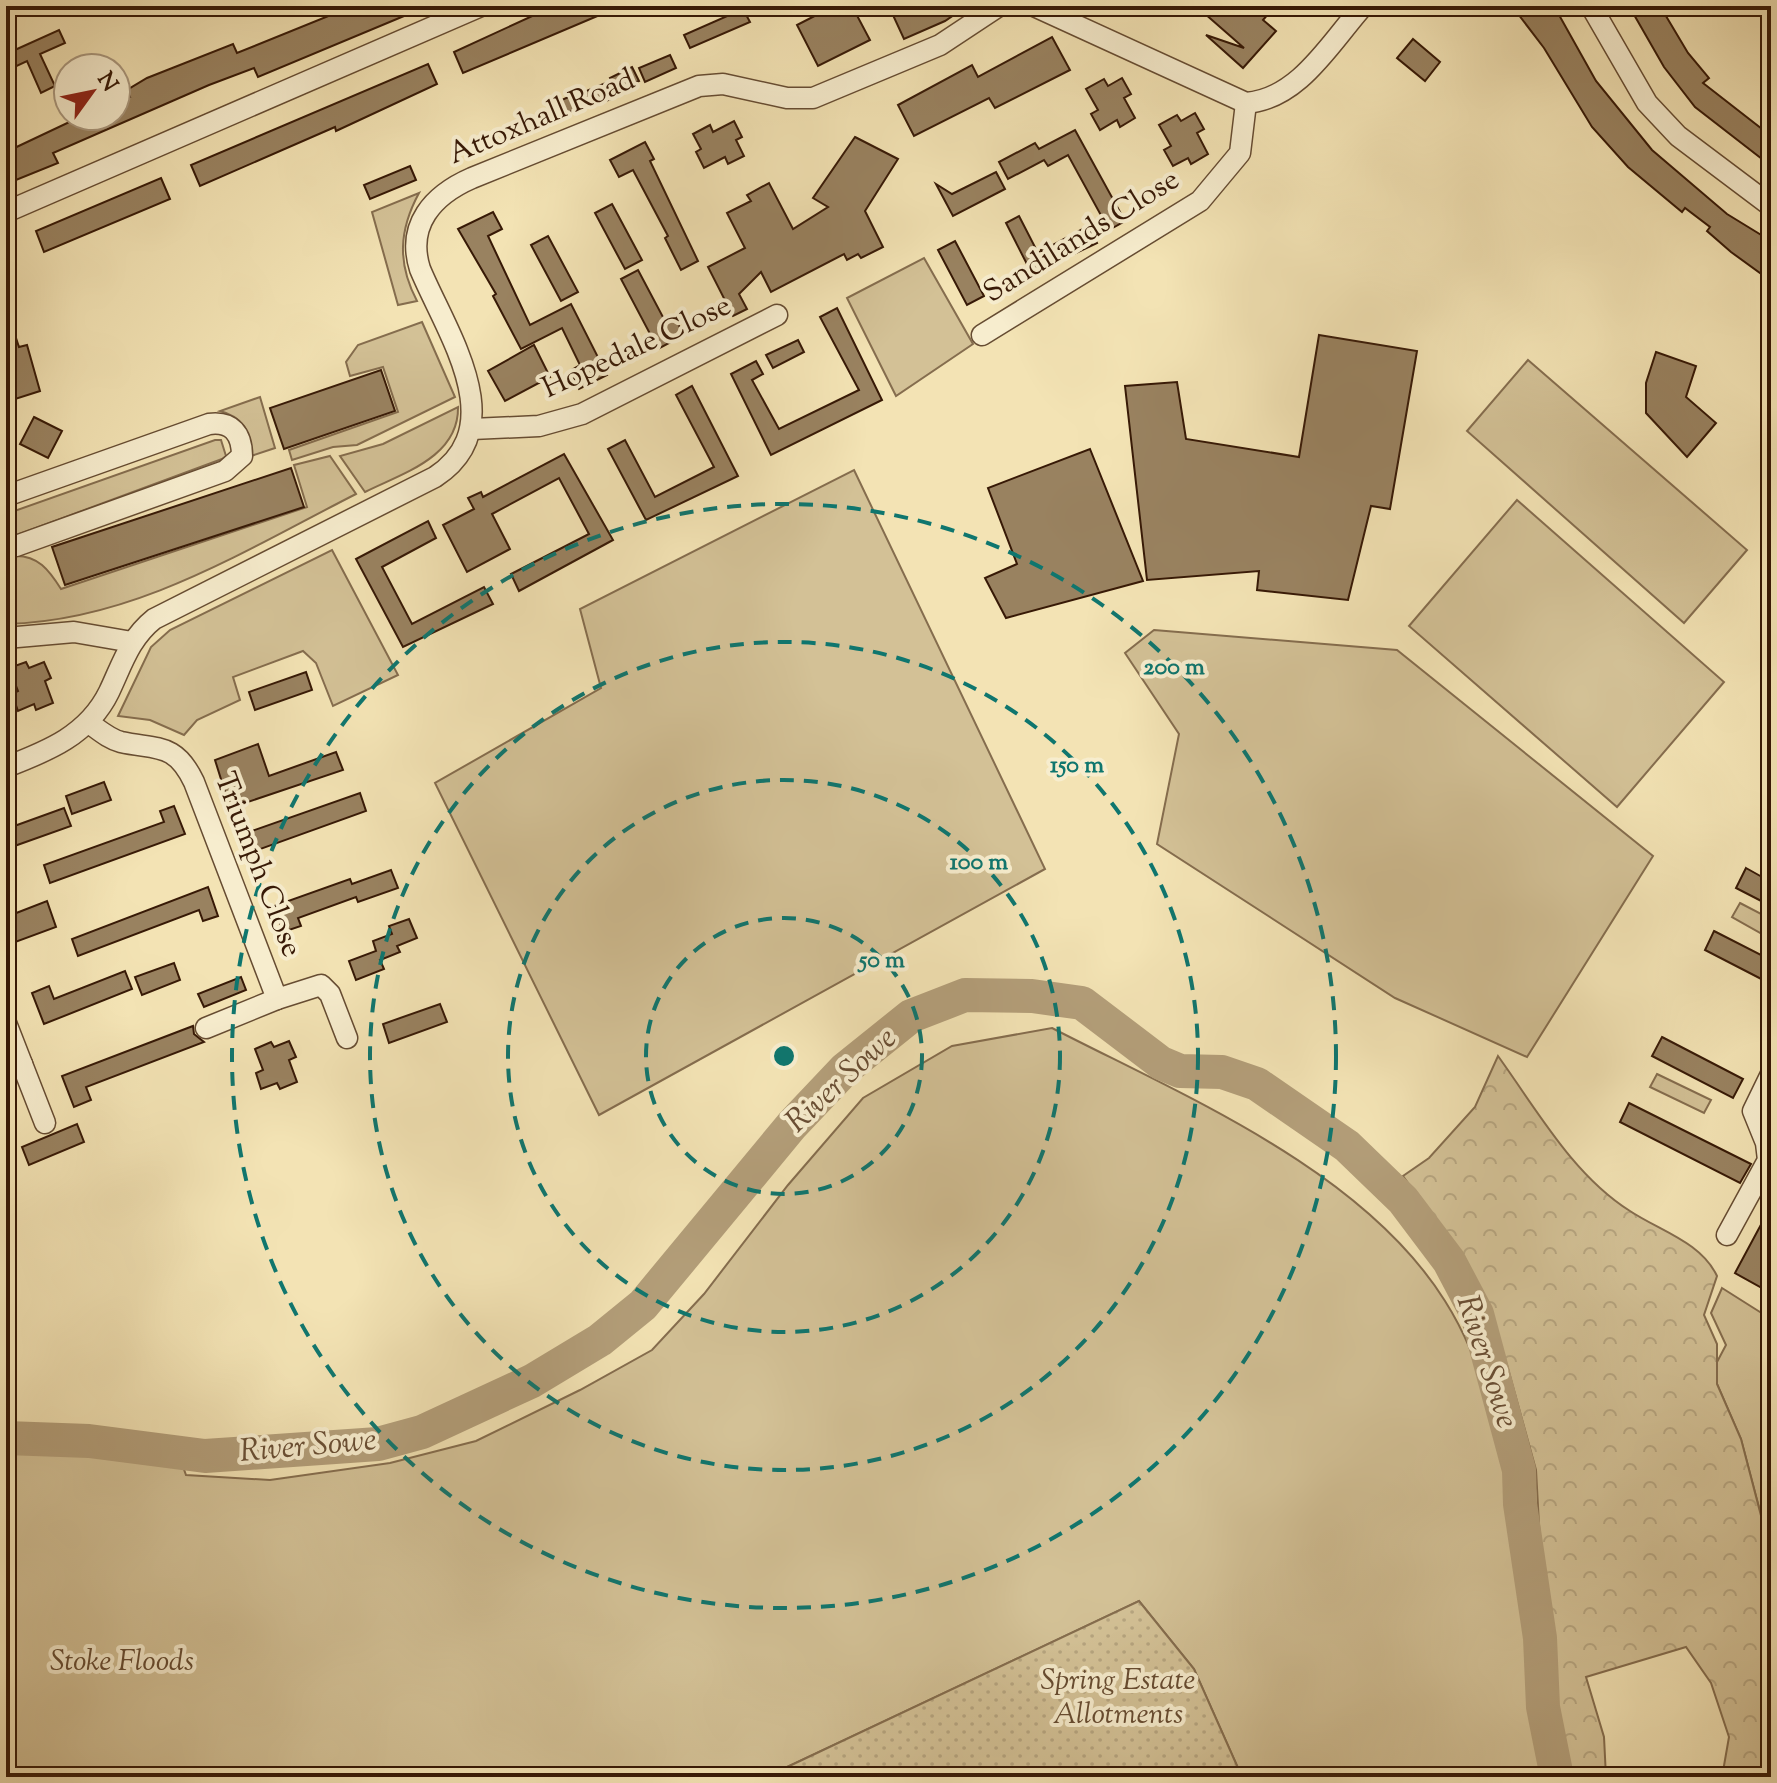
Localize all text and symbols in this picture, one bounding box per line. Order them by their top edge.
north arrow [52,52,132,132]
street label: Attoxhall Road [442,59,642,177]
text: N [88,67,125,99]
street label: Sandilands Close [976,159,1188,315]
street label: Hopedale Close [535,285,739,411]
text: 200 m [1143,651,1205,685]
text: 150 m [1050,749,1104,783]
street label: Triumph Close [202,766,312,964]
text: 100 m [950,846,1008,880]
text: 50 m [857,944,905,978]
water label: River Sowe [776,1017,908,1145]
centre of rings [770,1042,798,1070]
water label: River Sowe [1443,1290,1529,1434]
water label: River Sowe [238,1418,378,1476]
park label: Stoke Floods [50,1641,194,1684]
park label: Spring Estate Allotments [1041,1660,1195,1737]

